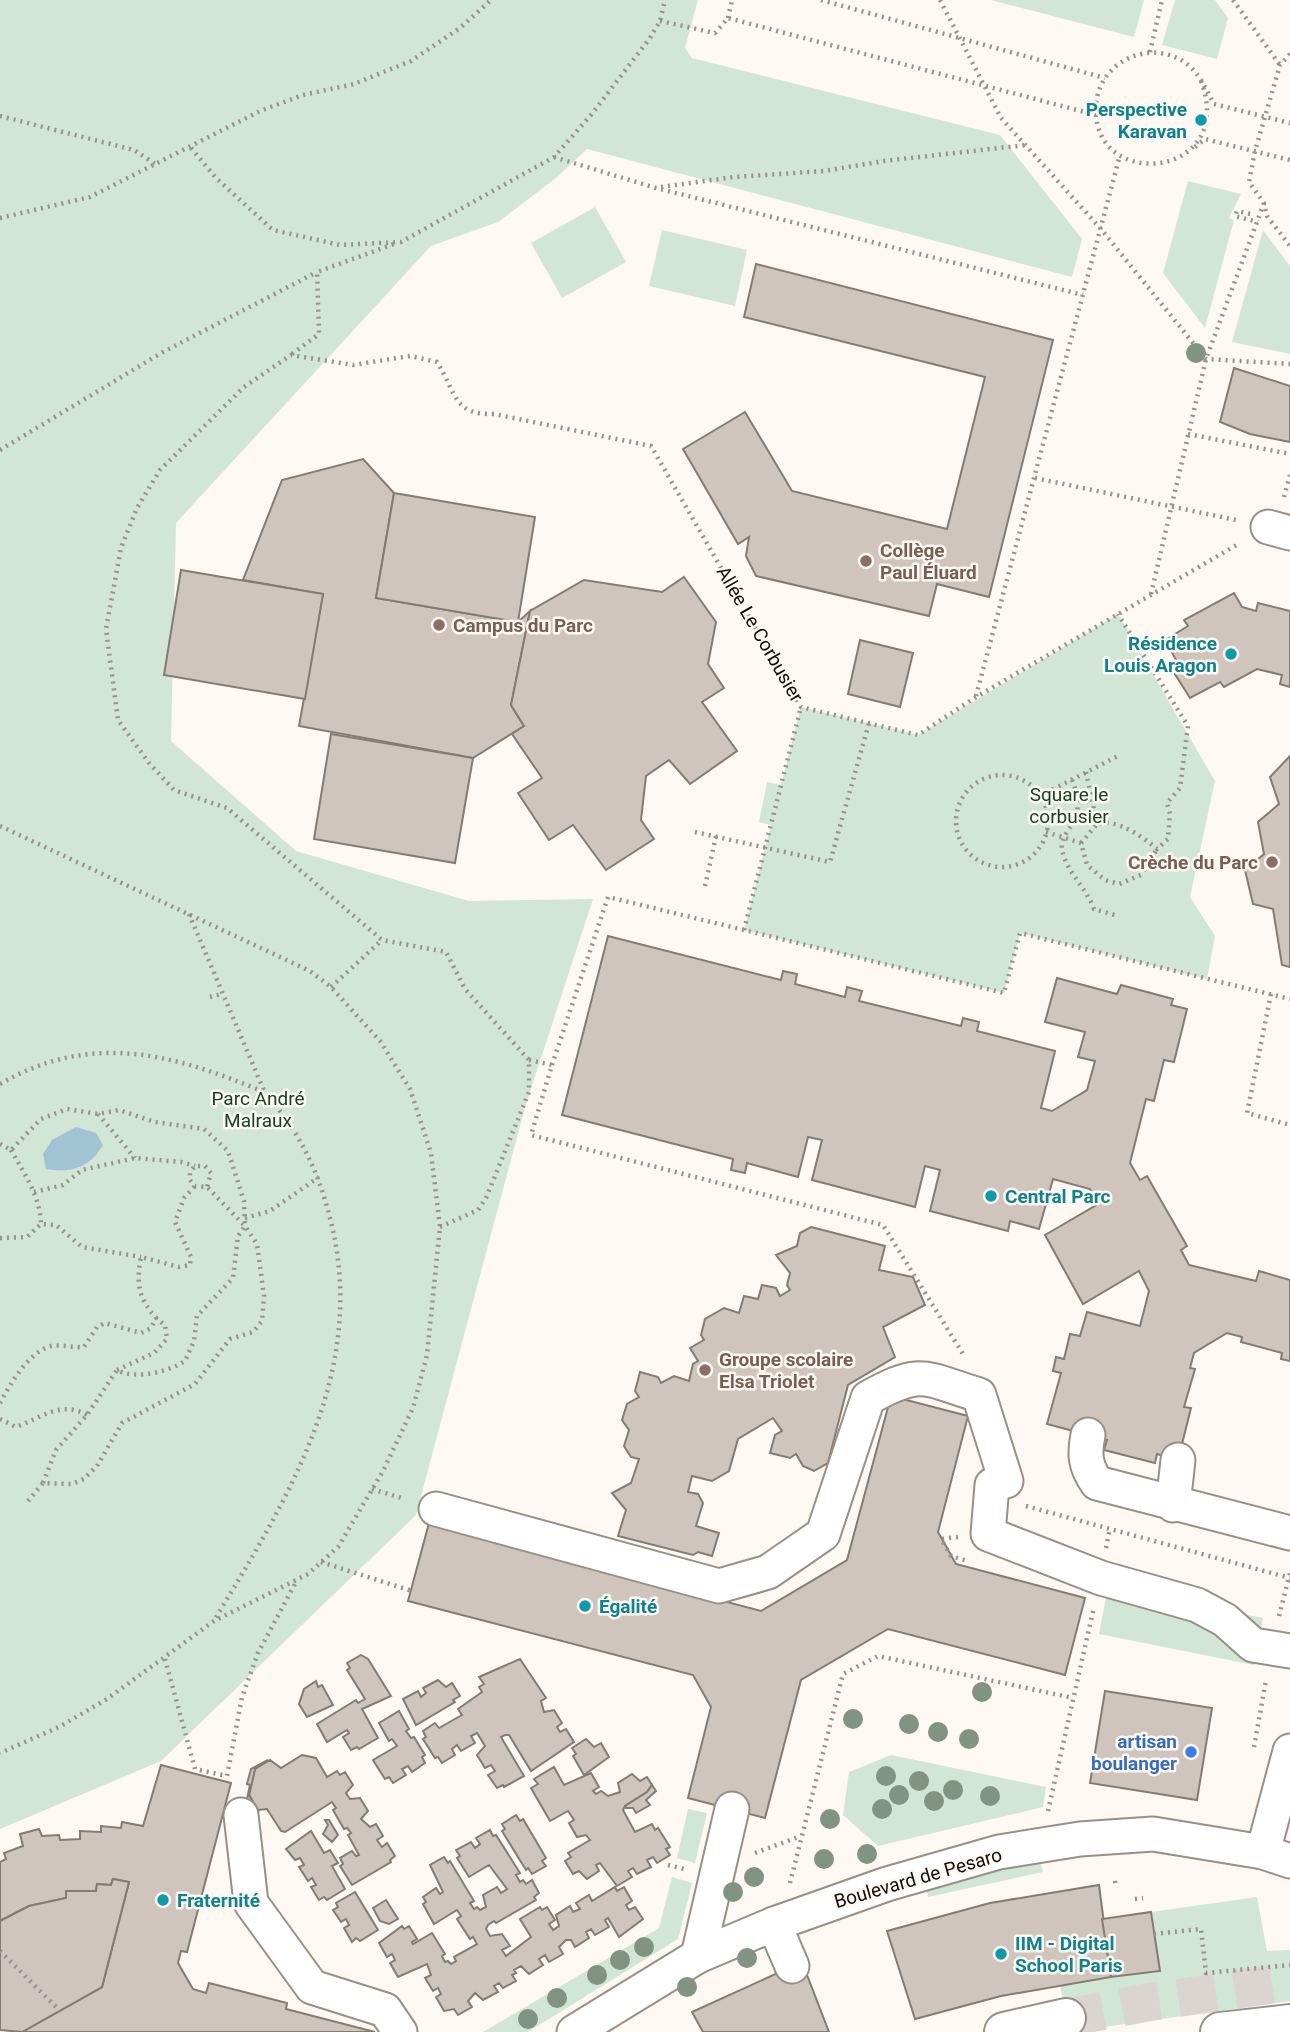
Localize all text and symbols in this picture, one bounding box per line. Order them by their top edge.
place label: Perspective Karavan [1086,98,1187,143]
marker: Perspective Karavan [1193,112,1209,128]
place label: Collège Paul Éluard [880,539,977,584]
marker: Collège Paul Éluard [858,553,874,569]
street label: Allée Le Corbusier [712,562,809,707]
place label: Campus du Parc [453,614,593,637]
marker: Campus du Parc [431,617,447,633]
place label: Résidence Louis Aragon [1104,632,1217,677]
marker: Résidence Louis Aragon [1223,646,1239,662]
park label: Square le corbusier [1029,783,1109,828]
place label: Crèche du Parc [1128,851,1258,874]
marker: Crèche du Parc [1264,854,1280,870]
park label: Parc André Malraux [211,1087,305,1132]
place label: Central Parc [1005,1185,1110,1208]
marker: Central Parc [983,1188,999,1204]
place label: Groupe scolaire Elsa Triolet [719,1348,853,1393]
marker: Groupe scolaire Elsa Triolet [697,1362,713,1378]
place label: Égalité [599,1595,657,1618]
marker: Égalité [577,1598,593,1614]
place label: artisan boulanger [1091,1730,1177,1775]
marker: artisan boulanger [1183,1744,1199,1760]
street label: Boulevard de Pesaro [831,1843,1005,1913]
place label: Fraternité [177,1889,260,1912]
marker: Fraternité [155,1892,171,1908]
place label: IIM - Digital School Paris [1015,1932,1123,1977]
marker: IIM - Digital School Paris [993,1946,1009,1962]

